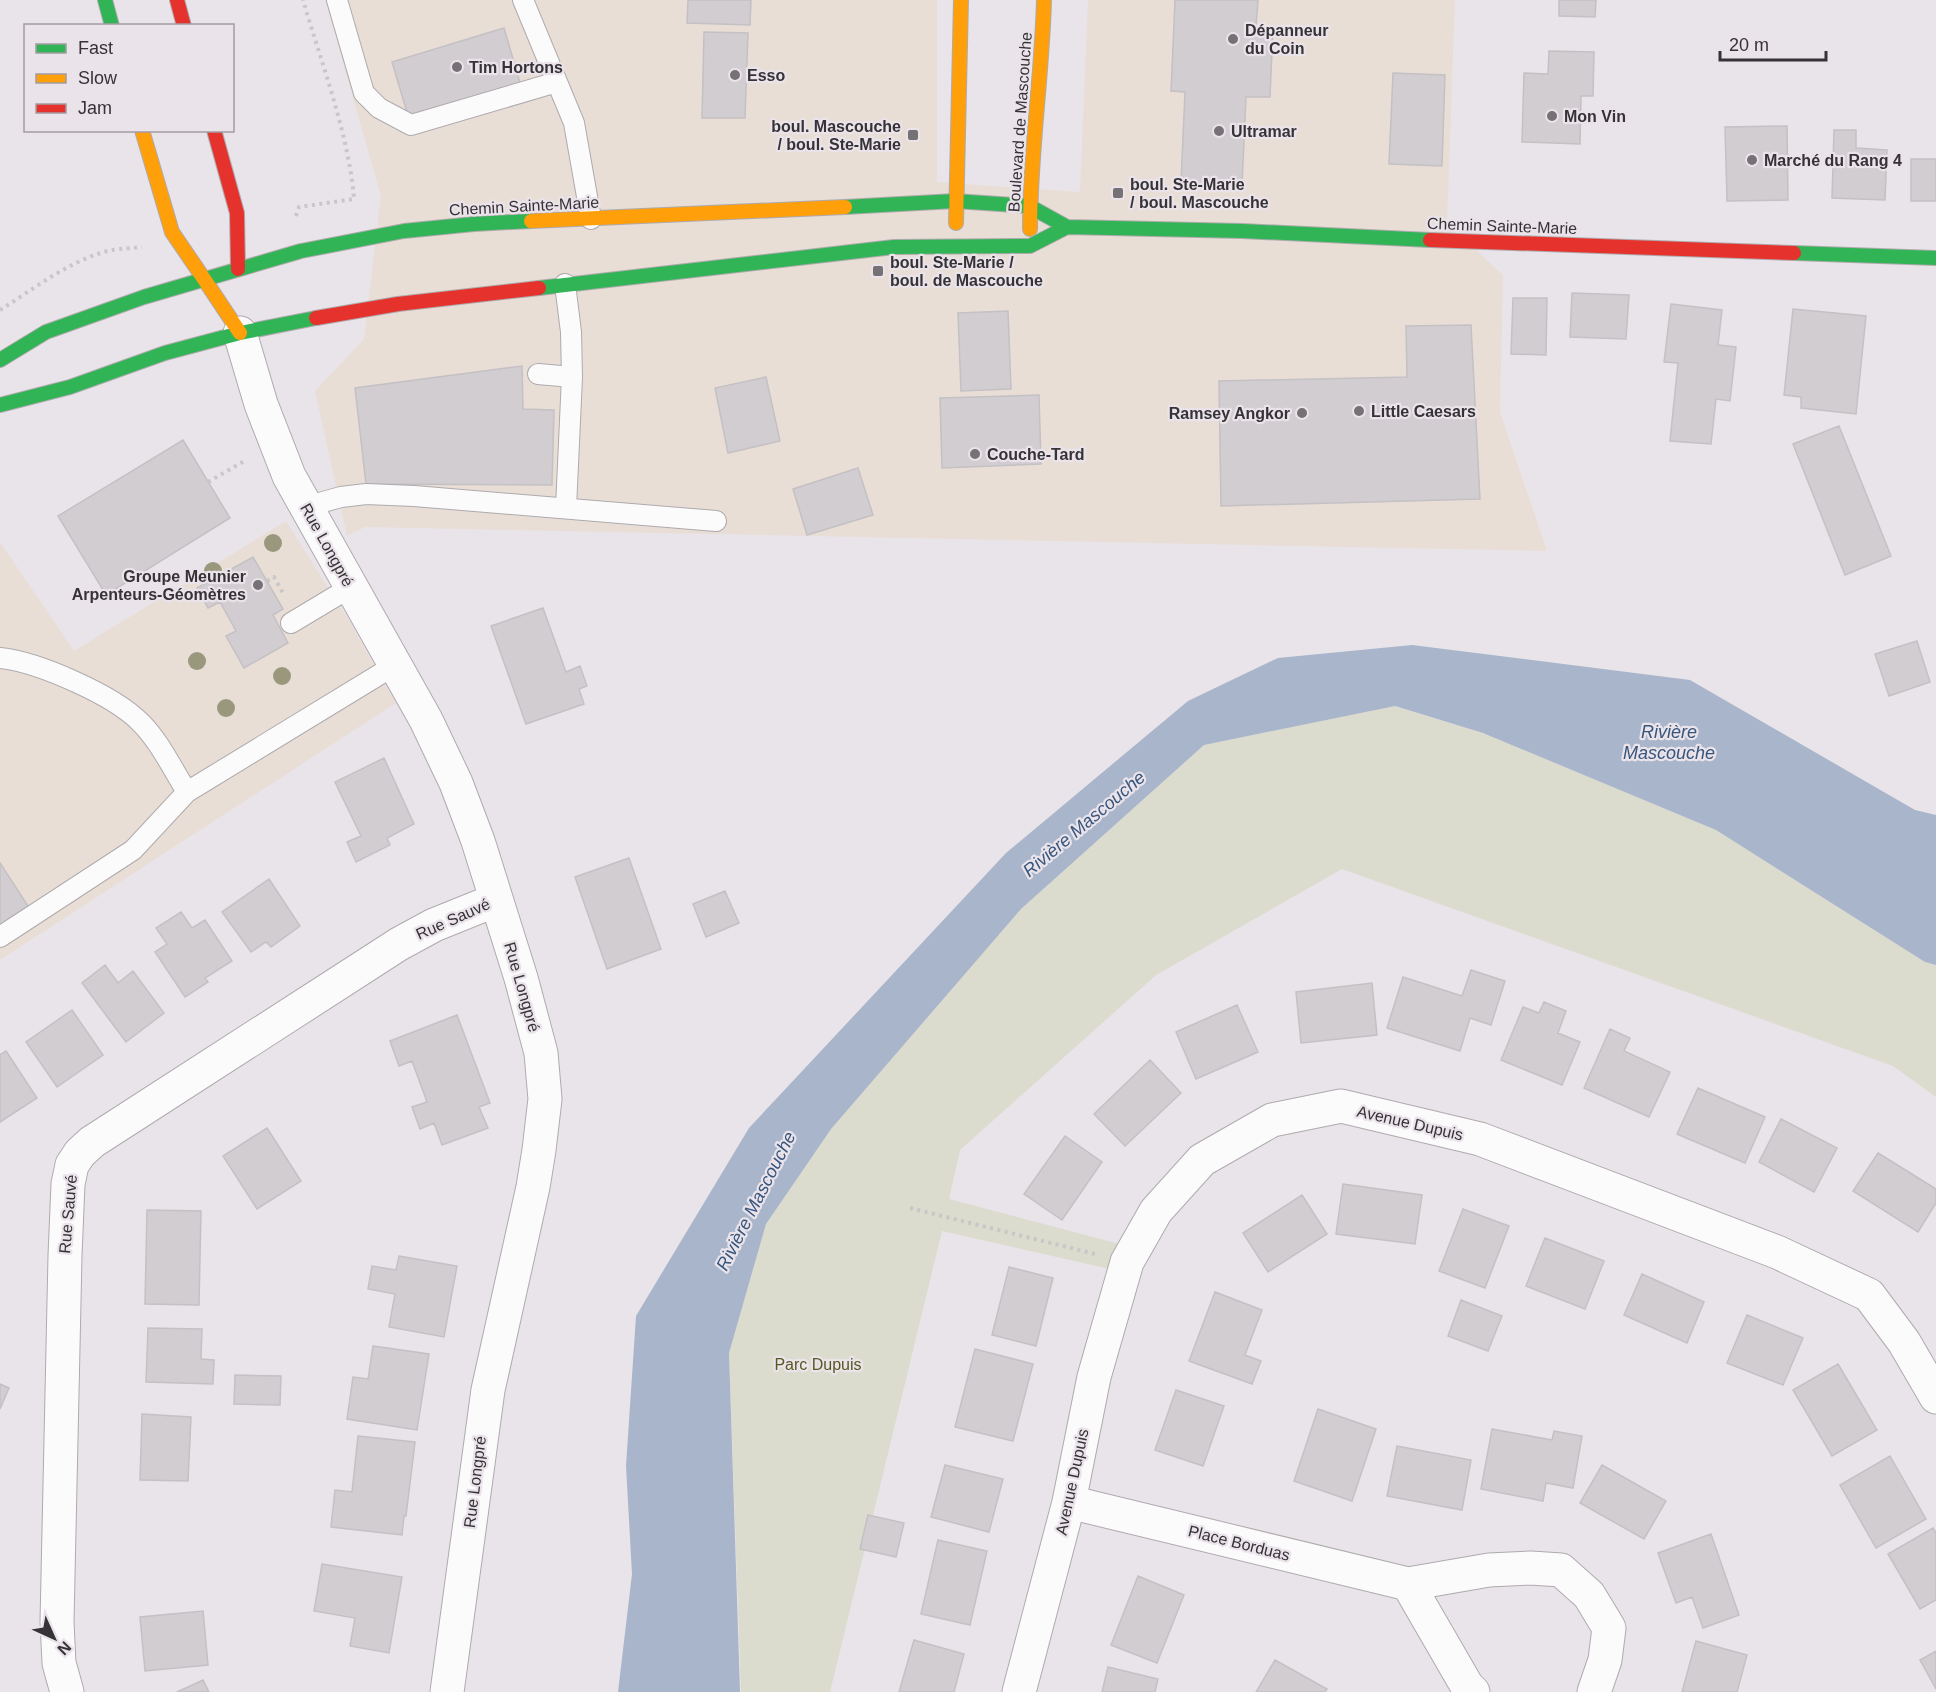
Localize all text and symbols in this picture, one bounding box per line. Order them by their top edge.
place label: Dépanneur du Coin [1245,22,1329,57]
legend [24,24,234,132]
scale bar [1720,24,1826,62]
street label: Boulevard de Mascouche [1005,31,1035,213]
marker: Dépanneur du Coin [1226,32,1240,46]
text: 20 m [1729,35,1769,55]
text: Fast [78,38,113,58]
place label: Tim Hortons [469,59,563,76]
marker: Tim Hortons [450,60,464,74]
place label: Esso [747,67,785,84]
text: Slow [78,68,118,88]
marker: Esso [728,68,742,82]
text: Jam [78,98,112,118]
place label: Mon Vin [1564,108,1626,125]
marker: Mon Vin [1545,109,1559,123]
place label: boul. Mascouche / boul. Ste-Marie [771,118,901,153]
place label: Ultramar [1231,123,1297,140]
marker: Ultramar [1212,124,1226,138]
marker: boul. Mascouche / boul. Ste-Marie [906,128,920,142]
place label: Marché du Rang 4 [1764,152,1902,169]
marker: Marché du Rang 4 [1745,153,1759,167]
place label: boul. Ste-Marie / boul. Mascouche [1130,176,1269,211]
marker: boul. Ste-Marie / boul. Mascouche [1111,186,1125,200]
street label: Chemin Sainte-Marie [449,194,600,218]
street label: Chemin Sainte-Marie [1427,215,1577,237]
place label: boul. Ste-Marie / boul. de Mascouche [890,254,1043,289]
marker: boul. Ste-Marie / boul. de Mascouche [871,264,885,278]
place label: Little Caesars [1371,403,1476,420]
marker: Little Caesars [1352,404,1366,418]
place label: Ramsey Angkor [1169,405,1290,422]
marker: Ramsey Angkor [1295,406,1309,420]
place label: Couche-Tard [987,446,1084,463]
marker: Couche-Tard [968,447,982,461]
street label: Rue Longpré [297,500,357,590]
place label: Groupe Meunier Arpenteurs-Géomètres [72,568,246,603]
marker: Groupe Meunier Arpenteurs-Géomètres [251,578,265,592]
water label: Rivière Mascouche [1623,722,1715,763]
water label: Rivière Mascouche [1019,767,1149,881]
street label: Rue Sauvé [413,895,493,943]
street label: Rue Longpré [501,940,543,1034]
street label: Avenue Dupuis [1355,1103,1465,1143]
water label: Rivière Mascouche [712,1128,800,1274]
street label: Rue Sauvé [56,1174,80,1254]
park label: Parc Dupuis [774,1356,862,1373]
street label: Avenue Dupuis [1052,1427,1092,1537]
street label: Rue Longpré [461,1435,489,1529]
street label: Place Borduas [1186,1522,1292,1564]
north arrow [24,1608,84,1668]
text: N [54,1638,74,1658]

